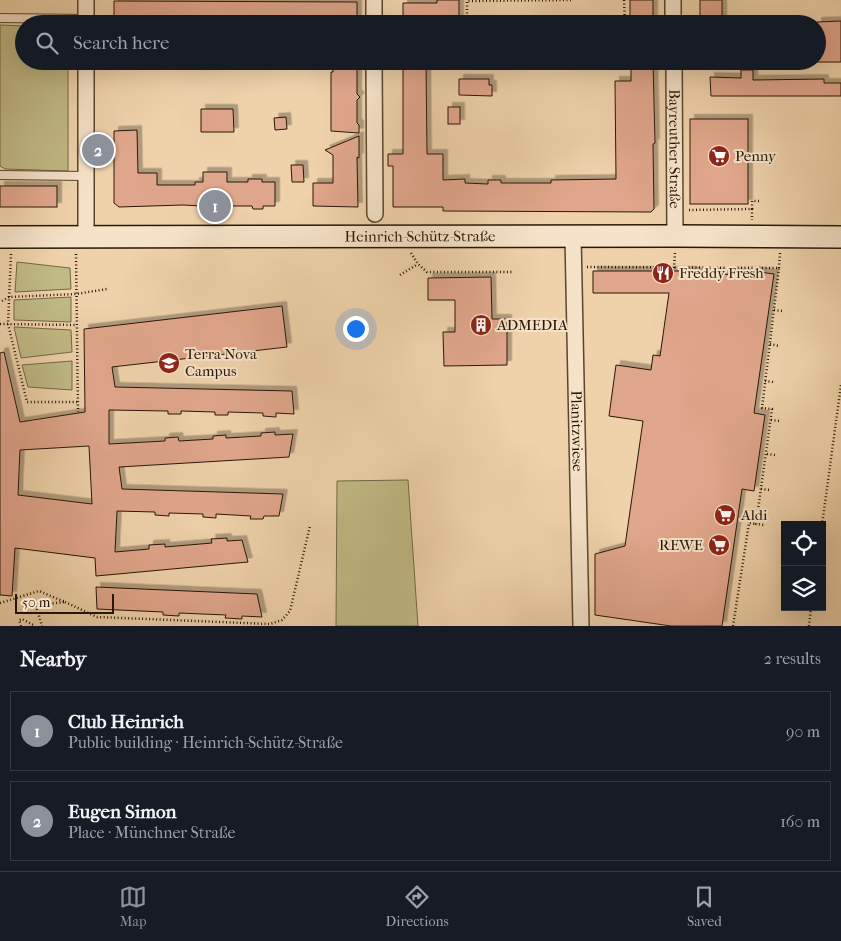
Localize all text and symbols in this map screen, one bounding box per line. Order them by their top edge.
search box [15,15,826,70]
icon: search [33,29,61,57]
text: Search here [73,32,169,54]
street label: Bayreuther Straße [665,89,684,209]
pin: 2 [82,131,114,169]
supermarket icon: Penny [707,144,731,168]
place label: Penny [735,147,777,165]
pin: 1 [199,187,231,225]
street label: Heinrich-Schütz-Straße [345,227,496,245]
restaurant icon: Freddy Fresh [651,261,675,285]
place label: Freddy Fresh [679,264,764,282]
building icon: ADMEDIA [469,313,493,337]
your location [343,316,369,342]
place label: ADMEDIA [496,316,568,334]
place label: Terra Nova Campus [185,345,258,380]
school or university icon: Terra Nova Campus [157,351,181,375]
street label: Planitzwiese [567,390,587,472]
supermarket icon: Aldi [713,503,737,527]
place label: Aldi [740,506,768,524]
map controls [781,521,826,611]
button: locate [781,521,826,566]
supermarket icon: REWE [707,533,731,557]
place label: REWE [659,536,703,554]
button: layers [781,566,826,611]
scale bar [15,591,114,614]
text: 50 m [22,594,50,611]
text: Nearby [20,647,86,671]
text: 2 results [764,649,821,668]
text: Club Heinrich [68,711,184,733]
text: 1 [34,722,40,741]
text: 90 m [786,722,820,741]
text: Public building · Heinrich-Schütz-Straße [68,733,343,752]
text: Eugen Simon [68,801,177,823]
text: 2 [33,812,41,831]
text: 160 m [780,812,820,831]
text: Place · Münchner Straße [68,823,235,842]
tab: Map [119,883,147,930]
tab: Directions [386,883,449,930]
tab: Saved [687,883,722,930]

